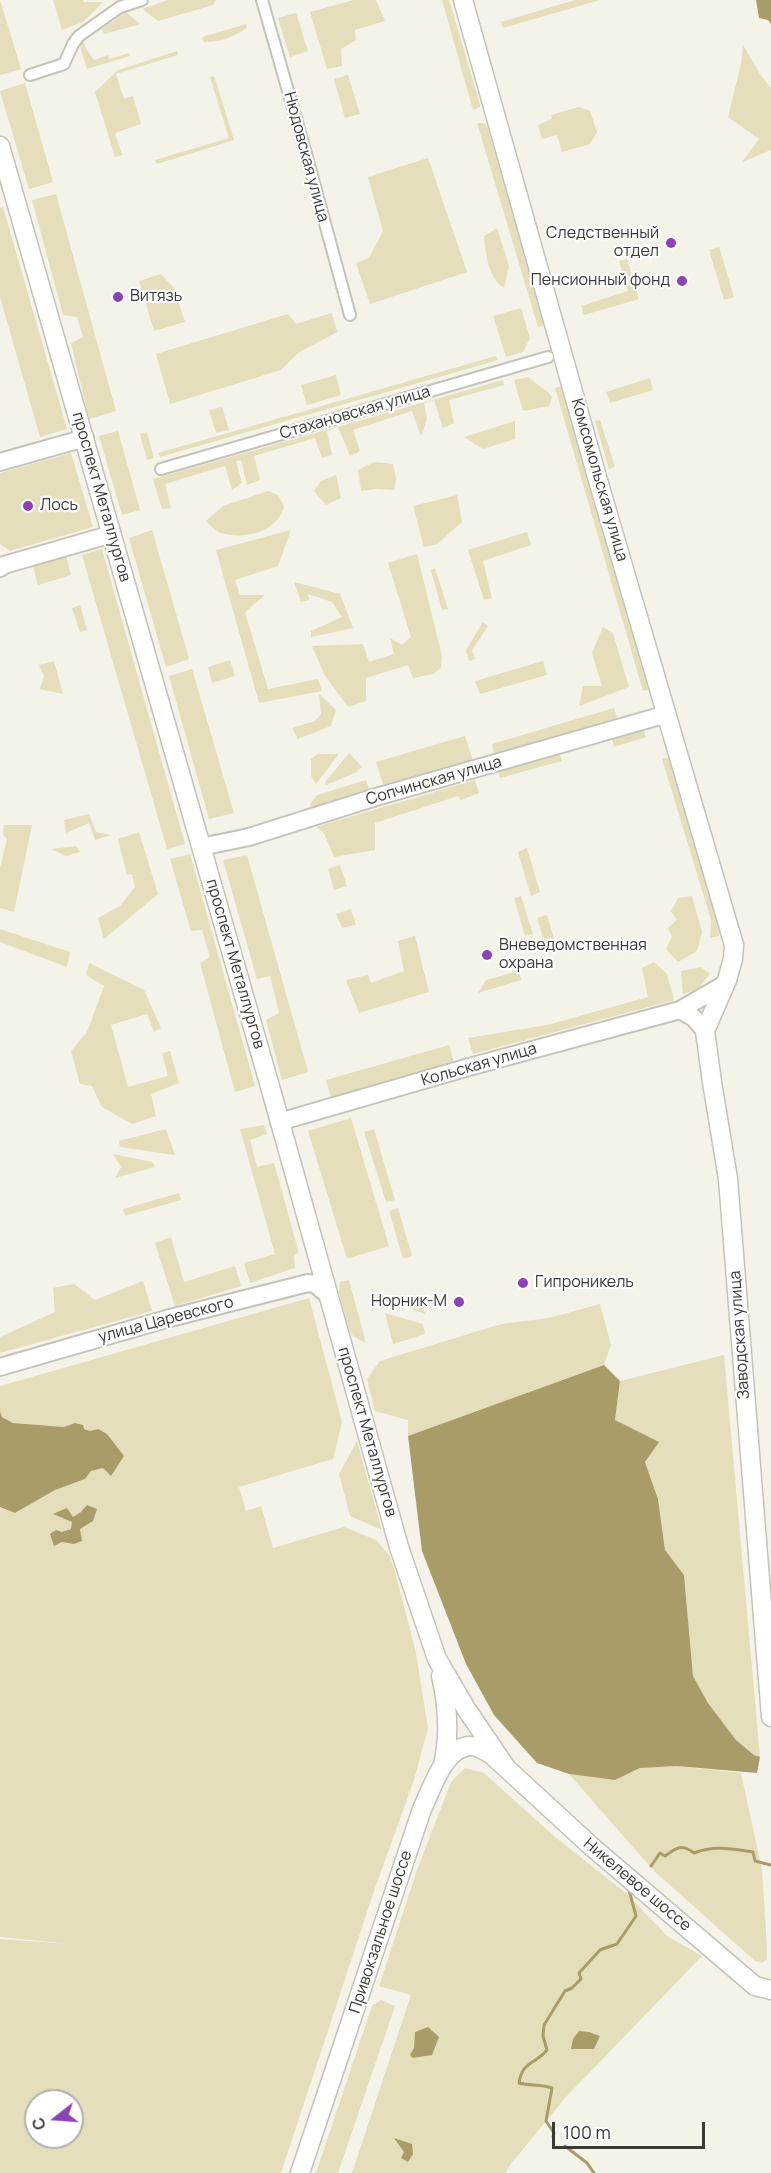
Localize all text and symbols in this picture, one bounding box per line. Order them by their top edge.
street label: Нюдовская улица [279,90,333,224]
place label: Следственный отдел [546,224,659,262]
marker: Следственный отдел [664,236,678,250]
place label: Пенсионный фонд [531,271,670,291]
marker: Пенсионный фонд [675,274,689,288]
place label: Витязь [130,287,182,307]
marker: Витязь [111,290,125,304]
street label: Стахановская улица [278,382,432,444]
street label: Комсомольская улица [567,396,631,564]
street label: проспект Металлургов [68,410,134,584]
place label: Лось [40,496,78,516]
marker: Лось [21,499,35,513]
street label: Сопчинская улица [364,752,504,810]
street label: проспект Металлургов [202,877,268,1051]
place label: Вневедомственная охрана [499,936,647,974]
marker: Вневедомственная охрана [480,948,494,962]
street label: Кольская улица [419,1039,539,1091]
street label: Заводская улица [726,1270,754,1400]
place label: Гипроникель [535,1273,634,1293]
marker: Гипроникель [516,1276,530,1290]
place label: Норник-М [371,1292,447,1312]
street label: улица Царевского [96,1293,236,1347]
marker: Норник-М [452,1295,466,1309]
street label: проспект Металлургов [334,1345,400,1519]
street label: Никелевое шоссе [579,1834,695,1936]
street label: Привокзальное шоссе [346,1848,416,2016]
north arrow [24,2089,84,2149]
scale bar [555,2110,708,2148]
text: С [26,2115,51,2133]
text: 100 m [563,2120,611,2144]

